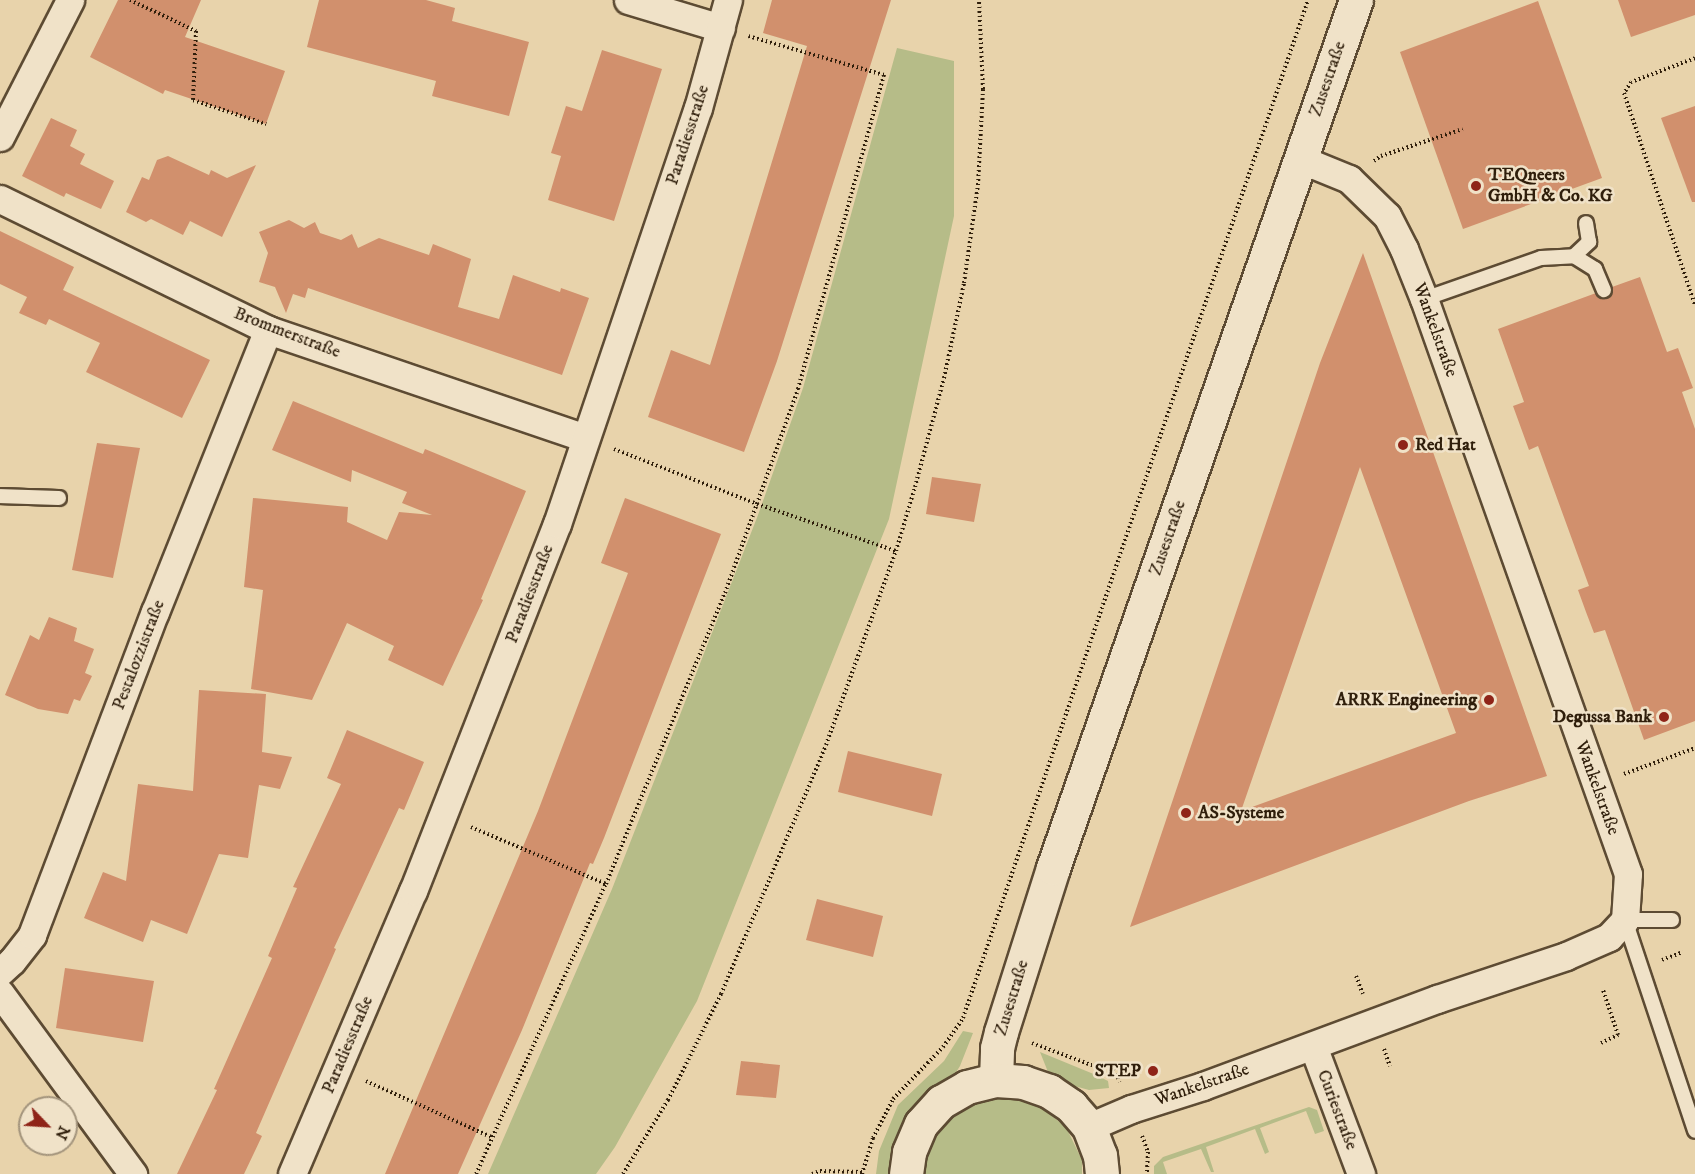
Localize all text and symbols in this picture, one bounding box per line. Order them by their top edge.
street label: Zusestraße [1305,39,1351,119]
street label: Paradiesstraße [662,82,714,188]
place label: TEQneers GmbH & Co. KG [1488,165,1613,207]
marker: TEQneers GmbH & Co. KG [1469,179,1483,193]
street label: Wankelstraße [1408,280,1462,380]
street label: Brommerstraße [231,303,343,363]
place label: Red Hat [1415,434,1476,456]
marker: Red Hat [1396,438,1410,452]
street label: Zusestraße [1145,498,1191,578]
street label: Paradiesstraße [501,542,559,646]
street label: Pestalozzistraße [108,597,170,713]
place label: ARRK Engineering [1336,689,1477,711]
marker: ARRK Engineering [1482,693,1496,707]
place label: Degussa Bank [1553,706,1652,728]
marker: Degussa Bank [1657,710,1671,724]
street label: Wankelstraße [1570,738,1624,838]
place label: AS-Systeme [1198,802,1284,824]
marker: AS-Systeme [1179,806,1193,820]
street label: Zusestraße [990,957,1034,1039]
street label: Paradiesstraße [318,993,378,1097]
street label: Wankelstraße [1152,1059,1252,1111]
place label: STEP [1095,1060,1141,1082]
marker: STEP [1146,1064,1160,1078]
street label: Curiestraße [1312,1067,1362,1153]
north arrow [18,1096,78,1156]
text: N [51,1123,74,1143]

